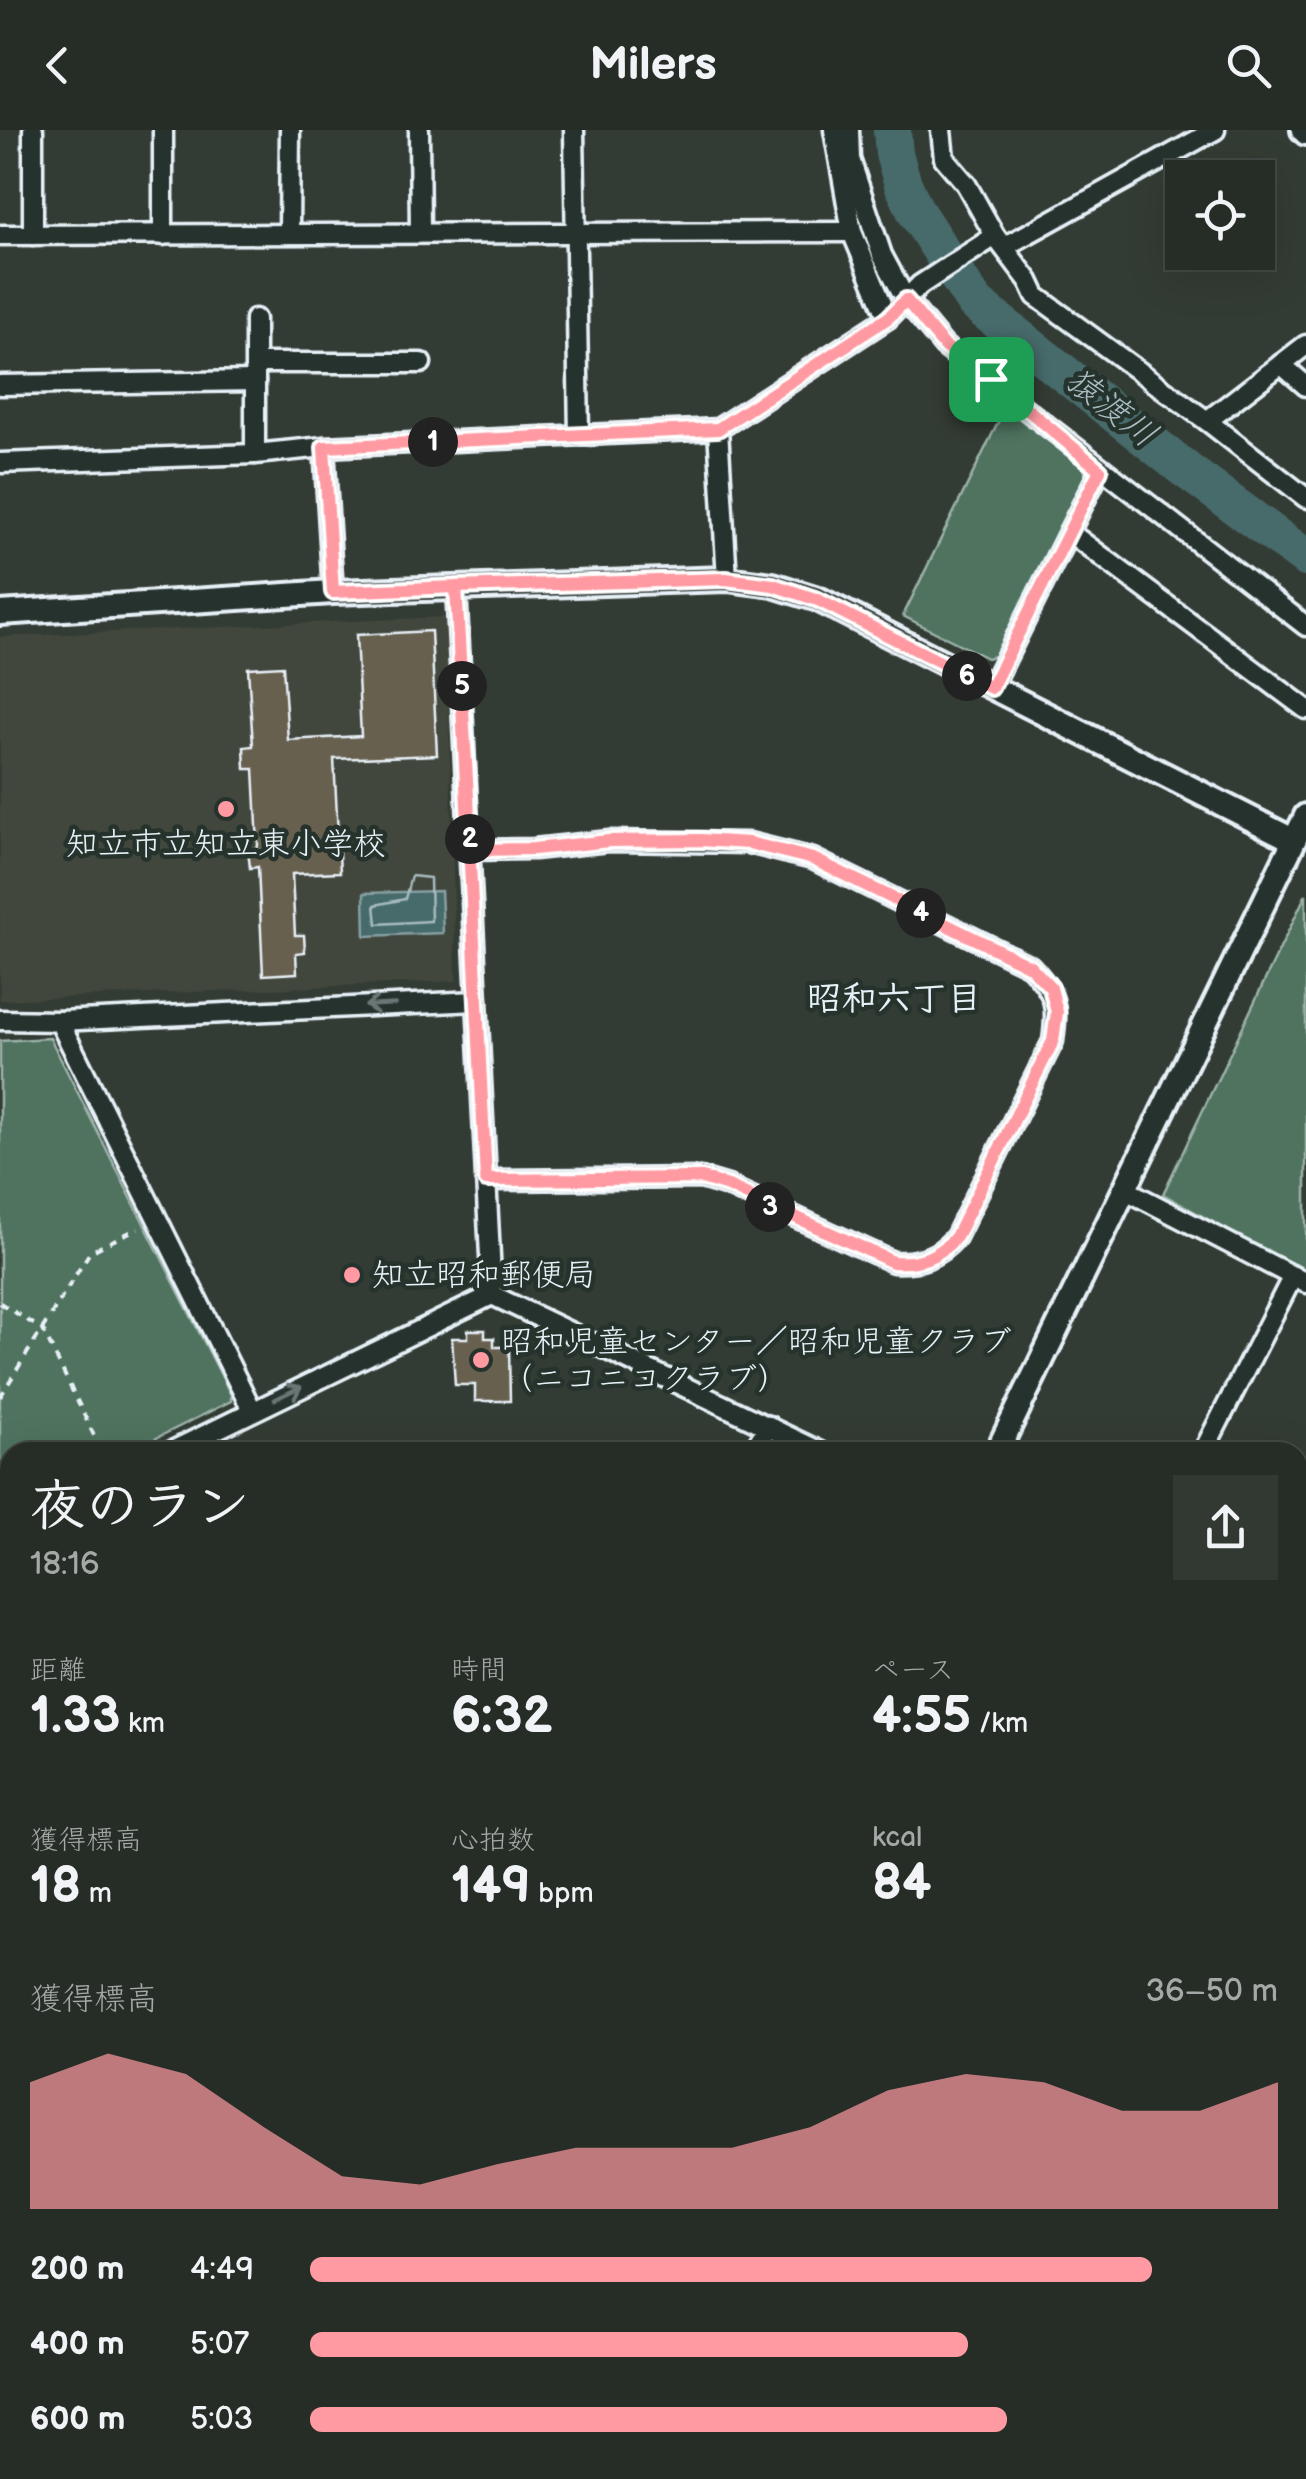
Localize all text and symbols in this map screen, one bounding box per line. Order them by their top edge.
icon: back [30,38,85,93]
text: Milers [589,38,717,93]
icon: search [1221,38,1276,93]
map controls [1165,160,1275,270]
button: locate [1165,160,1275,270]
pin [949,337,1034,422]
icon: arrive [964,352,1019,407]
water label: 猿渡川 [1056,359,1166,457]
pin: 1 [408,417,458,467]
text: 1 [427,425,439,458]
pin: 6 [942,651,992,701]
text: 6 [959,659,975,692]
pin: 5 [437,661,487,711]
text: 5 [454,669,470,702]
marker: 知立市立知立東小学校 [215,798,237,820]
pin: 2 [445,814,495,864]
text: 2 [462,822,478,855]
place label: 知立市立知立東小学校 [66,825,386,864]
pin: 4 [896,888,946,938]
text: 4 [913,896,929,929]
district label: 昭和六丁目 [806,978,982,1021]
one-way arrow [365,996,397,1015]
pin: 3 [745,1182,795,1232]
text: 3 [762,1190,778,1223]
place label: 知立昭和郵便局 [372,1256,596,1295]
marker: 知立昭和郵便局 [341,1264,363,1286]
place label: 昭和児童センター／昭和児童クラブ （ニコニコクラブ） [501,1323,1012,1399]
marker: 昭和児童センター／昭和児童クラブ （ニコニコクラブ） [470,1349,492,1371]
one-way arrow [273,1383,303,1402]
text: 夜のラン [30,1474,250,1541]
button: share [1173,1475,1278,1580]
text: 18:16 [30,1545,99,1584]
text: 距離 [30,1654,86,1687]
text: 時間 [451,1654,507,1687]
text: ペース [872,1654,954,1687]
text: 1.33 [30,1687,120,1747]
text: 6:32 [451,1687,552,1747]
text: 4:55 [872,1687,971,1747]
text: km [120,1707,165,1740]
text: /km [971,1707,1028,1740]
text: kcal [872,1821,922,1854]
text: 獲得標高 [30,1824,142,1857]
text: 心拍数 [451,1824,535,1857]
text: 84 [872,1854,932,1914]
text: 18 [30,1857,81,1917]
text: 149 [451,1857,531,1917]
text: m [81,1877,112,1910]
text: bpm [531,1877,594,1910]
text: 36–50 m [1145,1972,1278,2011]
text: 獲得標高 [30,1980,158,2019]
text: 200 m [30,2250,124,2289]
text: 4:49 [190,2250,254,2289]
text: 400 m [30,2325,125,2364]
text: 5:07 [190,2325,249,2364]
text: 600 m [30,2400,125,2439]
text: 5:03 [190,2400,253,2439]

